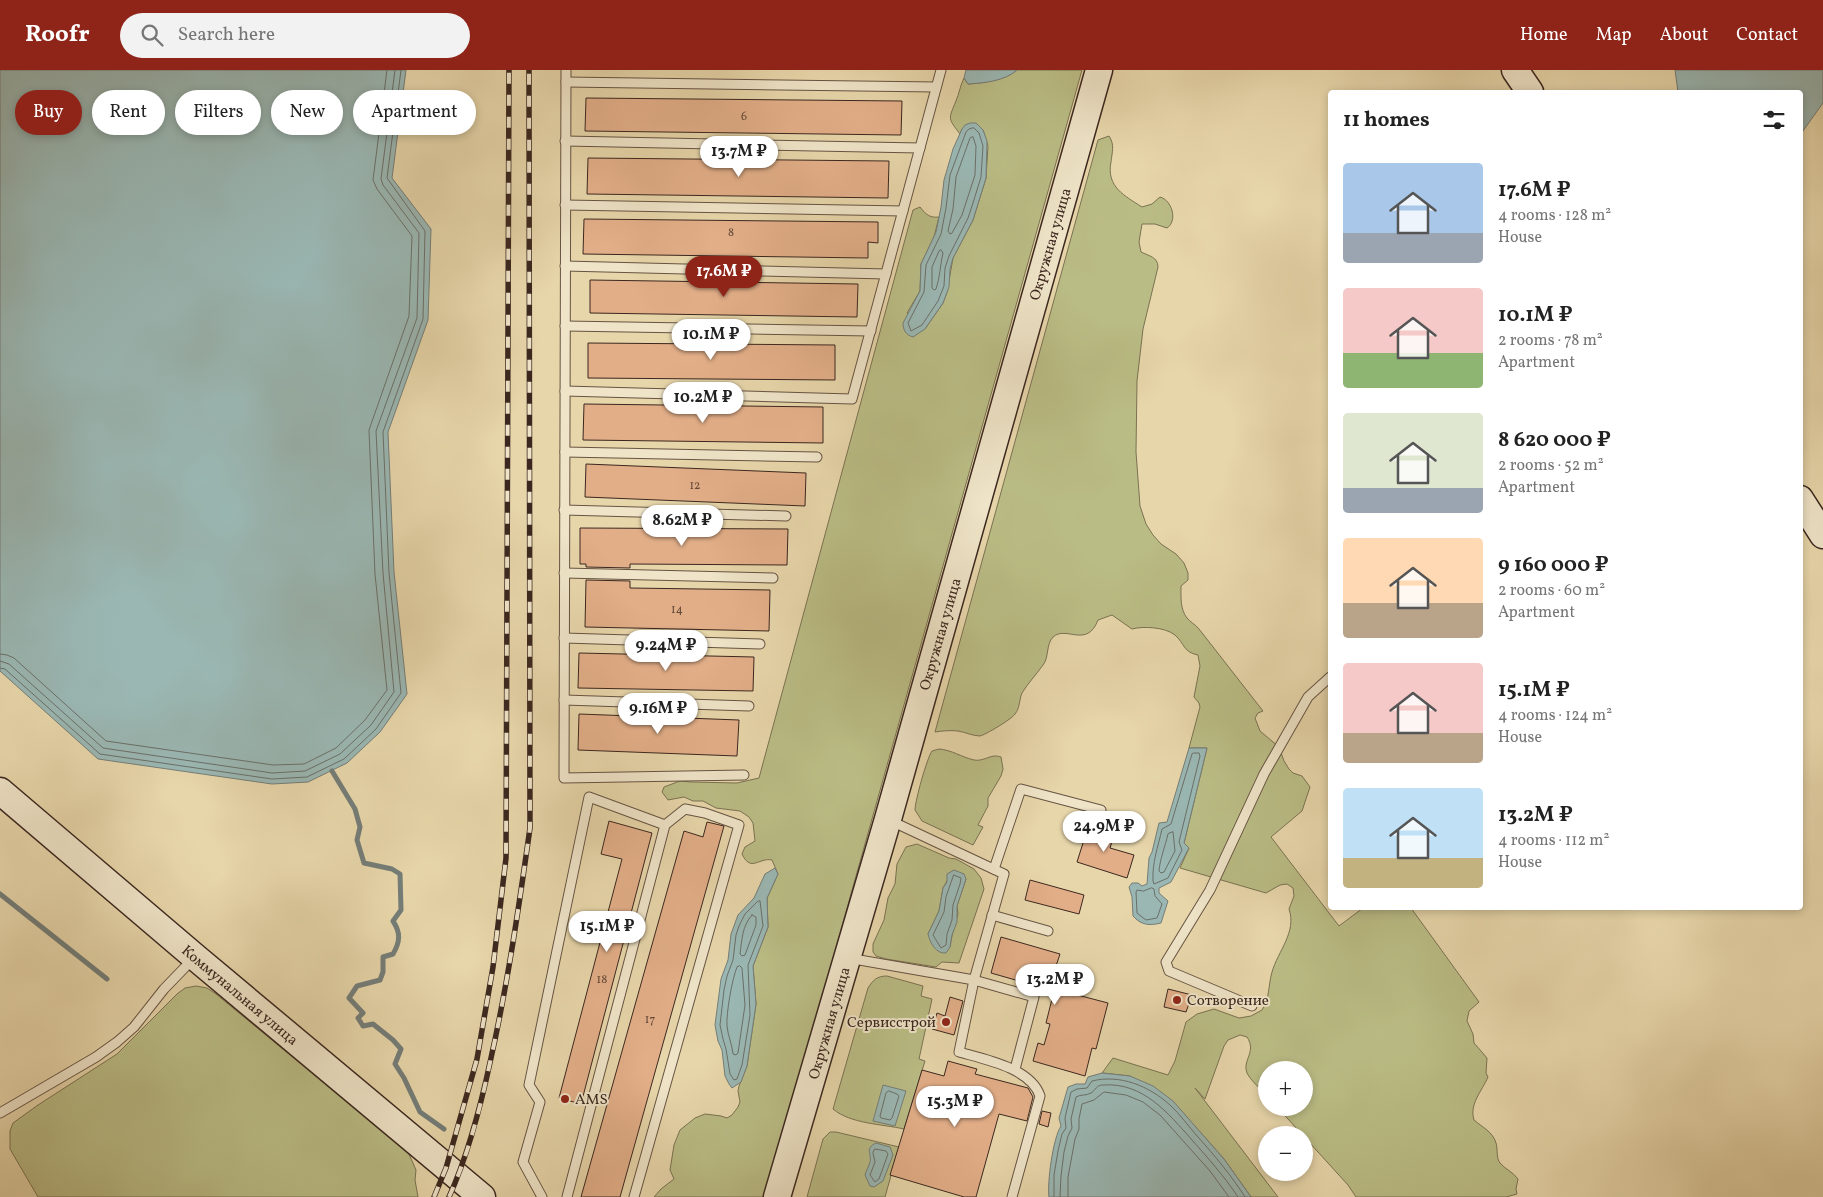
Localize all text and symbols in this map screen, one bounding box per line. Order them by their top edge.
search box [120,13,470,58]
text: Roofr [25,18,90,52]
icon: search [138,21,166,49]
text: Search here [178,22,275,48]
text: Home [1520,23,1568,48]
text: Map [1596,23,1632,48]
text: About [1660,23,1708,48]
text: Contact [1736,23,1798,48]
chip: Buy [15,90,82,135]
chip: Rent [92,90,165,135]
chip: Filters [175,90,261,135]
chip: New [271,90,343,135]
chip: Apartment [353,90,476,135]
text: 11 homes [1343,106,1430,135]
icon: filters [1760,106,1788,134]
house number: 6 [741,109,747,125]
pin: 13.7M ₽ [693,136,785,178]
text: 13.7M ₽ [711,141,767,163]
text: 17.6M ₽ [1498,176,1571,205]
icon: home [1383,183,1443,243]
street label: Окружная улица [1025,186,1078,303]
text: 4 rooms · 128 m² [1498,205,1611,227]
house number: 8 [728,225,734,241]
text: House [1498,227,1542,249]
pin: 17.6M ₽ [678,256,770,298]
text: 17.6M ₽ [696,261,752,283]
text: 10.1M ₽ [1498,301,1573,330]
icon: home [1383,308,1443,368]
pin: 10.1M ₽ [665,318,757,361]
text: 10.1M ₽ [683,324,739,346]
text: 2 rooms · 78 m² [1498,330,1603,352]
text: Apartment [1498,352,1575,374]
pin: 10.2M ₽ [657,382,749,424]
text: 10.2M ₽ [674,387,732,409]
text: 8 620 000 ₽ [1498,426,1611,455]
icon: home [1383,433,1443,493]
text: 2 rooms · 52 m² [1498,455,1604,477]
text: Apartment [1498,477,1575,499]
house number: 12 [689,478,701,494]
pin: 8.62M ₽ [636,504,728,547]
text: 8.62M ₽ [652,510,712,532]
text: 9 160 000 ₽ [1498,551,1609,580]
icon: home [1383,558,1443,618]
street label: Окружная улица [915,576,968,693]
text: 2 rooms · 60 m² [1498,580,1605,602]
house number: 14 [671,602,683,618]
text: Apartment [1498,602,1575,624]
pin: 9.24M ₽ [620,630,712,672]
text: 9.24M ₽ [636,635,696,657]
text: 15.1M ₽ [1498,676,1570,705]
icon: home [1383,683,1443,743]
pin: 9.16M ₽ [612,692,704,735]
text: 9.16M ₽ [629,698,687,720]
text: 4 rooms · 124 m² [1498,705,1612,727]
text: House [1498,727,1542,749]
text: 13.2M ₽ [1498,801,1573,830]
icon: home [1383,808,1443,868]
pin: 24.9M ₽ [1058,810,1150,853]
text: 24.9M ₽ [1074,816,1134,838]
text: 4 rooms · 112 m² [1498,830,1609,852]
text: House [1498,852,1542,874]
pin: 15.1M ₽ [561,910,653,953]
text: 15.1M ₽ [580,916,634,938]
street label: Коммунальная улица [176,941,302,1051]
pin: 13.2M ₽ [1009,964,1101,1006]
street label: Окружная улица [804,965,857,1082]
text: 13.2M ₽ [1026,969,1084,991]
house number: 18 [597,972,607,988]
place label: Сотворение [1187,991,1269,1012]
marker: Сотворение [1171,994,1183,1006]
house number: 17 [645,1012,655,1028]
place label: Сервисстрой [847,1013,936,1034]
marker: Сервисстрой [940,1016,952,1028]
map controls [1258,1061,1313,1181]
button: + [1258,1061,1313,1116]
pin: 15.3M ₽ [909,1086,1001,1128]
place label: AMS [575,1090,608,1111]
text: 15.3M ₽ [927,1091,983,1113]
marker: AMS [559,1093,571,1105]
button: − [1258,1126,1313,1181]

